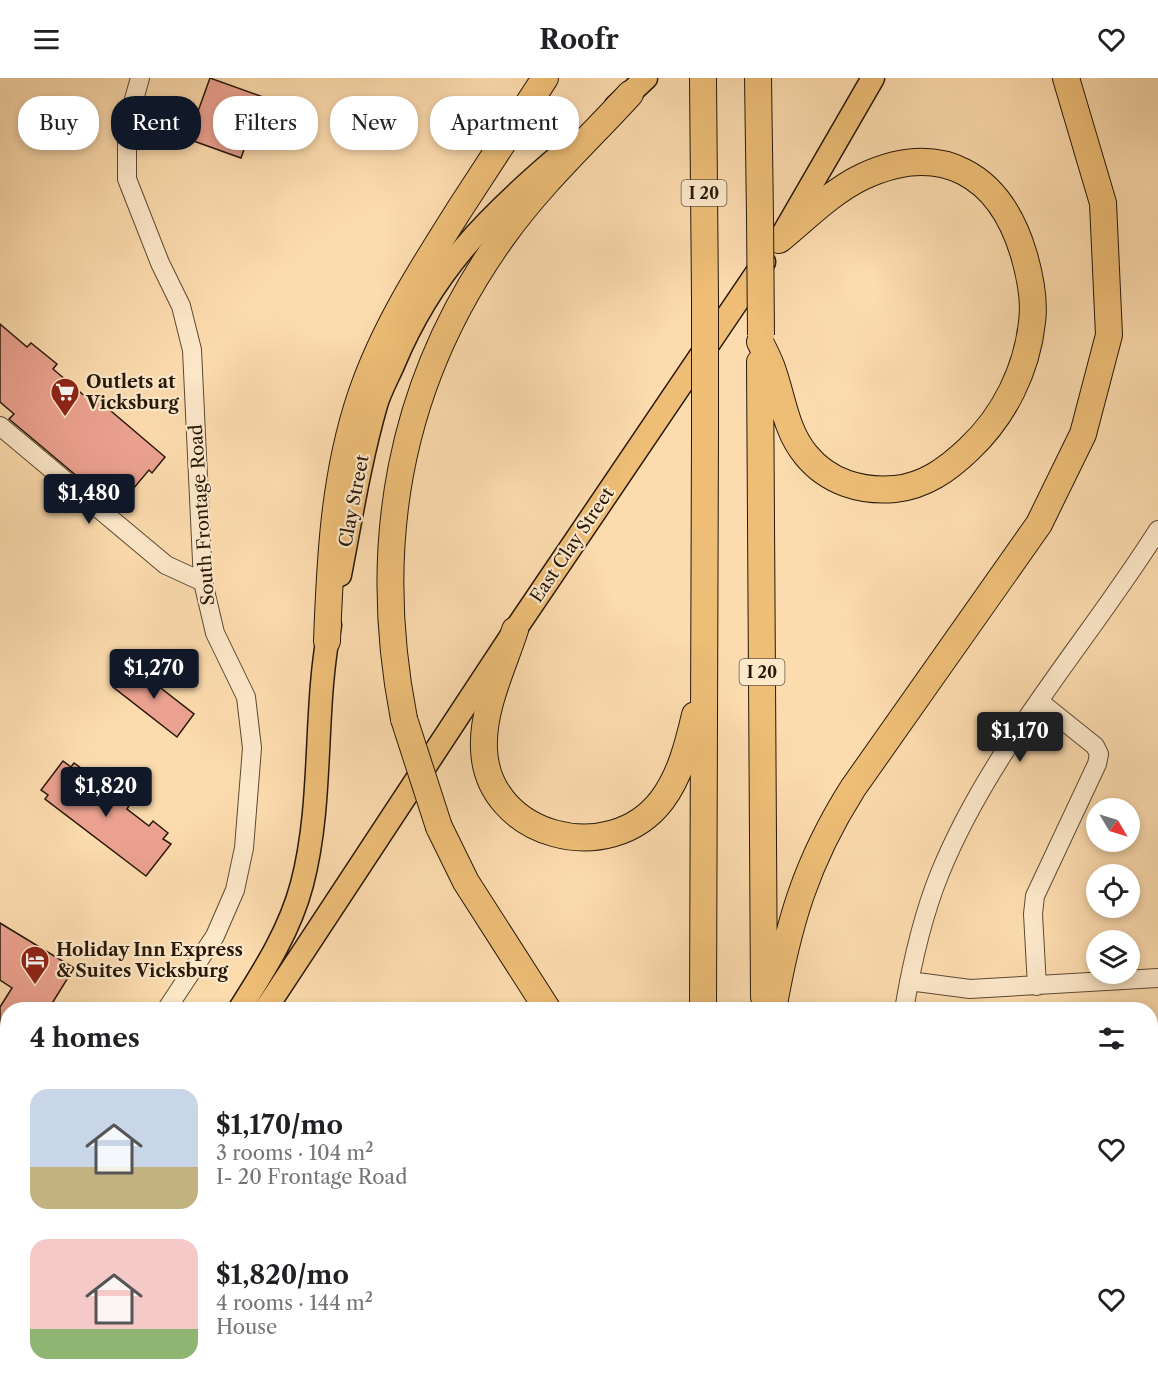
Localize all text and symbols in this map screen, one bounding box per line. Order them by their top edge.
icon: menu [30,23,63,56]
text: Roofr [539,23,619,56]
icon: heart [1095,23,1128,56]
chip: Buy [18,96,99,150]
chip: Rent [111,96,201,150]
chip: Filters [213,96,318,150]
chip: New [330,96,418,150]
chip: Apartment [430,96,579,150]
road number: I 20 [682,180,726,206]
place label: Outlets at Vicksburg [85,371,180,414]
supermarket icon: Outlets at Vicksburg [49,376,81,418]
street label: South Frontage Road [185,424,219,606]
street label: Clay Street [334,452,374,549]
pin: $1,480 [40,474,138,525]
text: $1,480 [58,481,120,505]
street label: East Clay Street [525,483,619,607]
pin: $1,270 [105,649,203,700]
text: $1,270 [124,656,184,680]
road number: I 20 [740,659,784,685]
pin: $1,170 [971,712,1069,763]
text: $1,170 [991,719,1049,743]
pin: $1,820 [57,767,155,818]
text: $1,820 [75,774,137,798]
north arrow [1086,798,1140,852]
map controls [1086,798,1140,984]
button: locate [1086,864,1140,918]
button: layers [1086,930,1140,984]
place label: Holiday Inn Express & Suites Vicksburg [56,939,243,982]
hotel icon: Holiday Inn Express & Suites Vicksburg [19,944,51,986]
text: 4 homes [30,1022,140,1054]
icon: filters [1095,1022,1128,1055]
text: $1,170/mo [216,1109,343,1141]
icon: home [78,1113,150,1185]
icon: heart [1095,1133,1128,1166]
text: 3 rooms · 104 m² [216,1141,373,1165]
text: I- 20 Frontage Road [216,1165,407,1189]
text: $1,820/mo [216,1259,349,1291]
icon: home [78,1263,150,1335]
icon: heart [1095,1283,1128,1316]
text: 4 rooms · 144 m² [216,1291,373,1315]
text: House [216,1315,277,1339]

